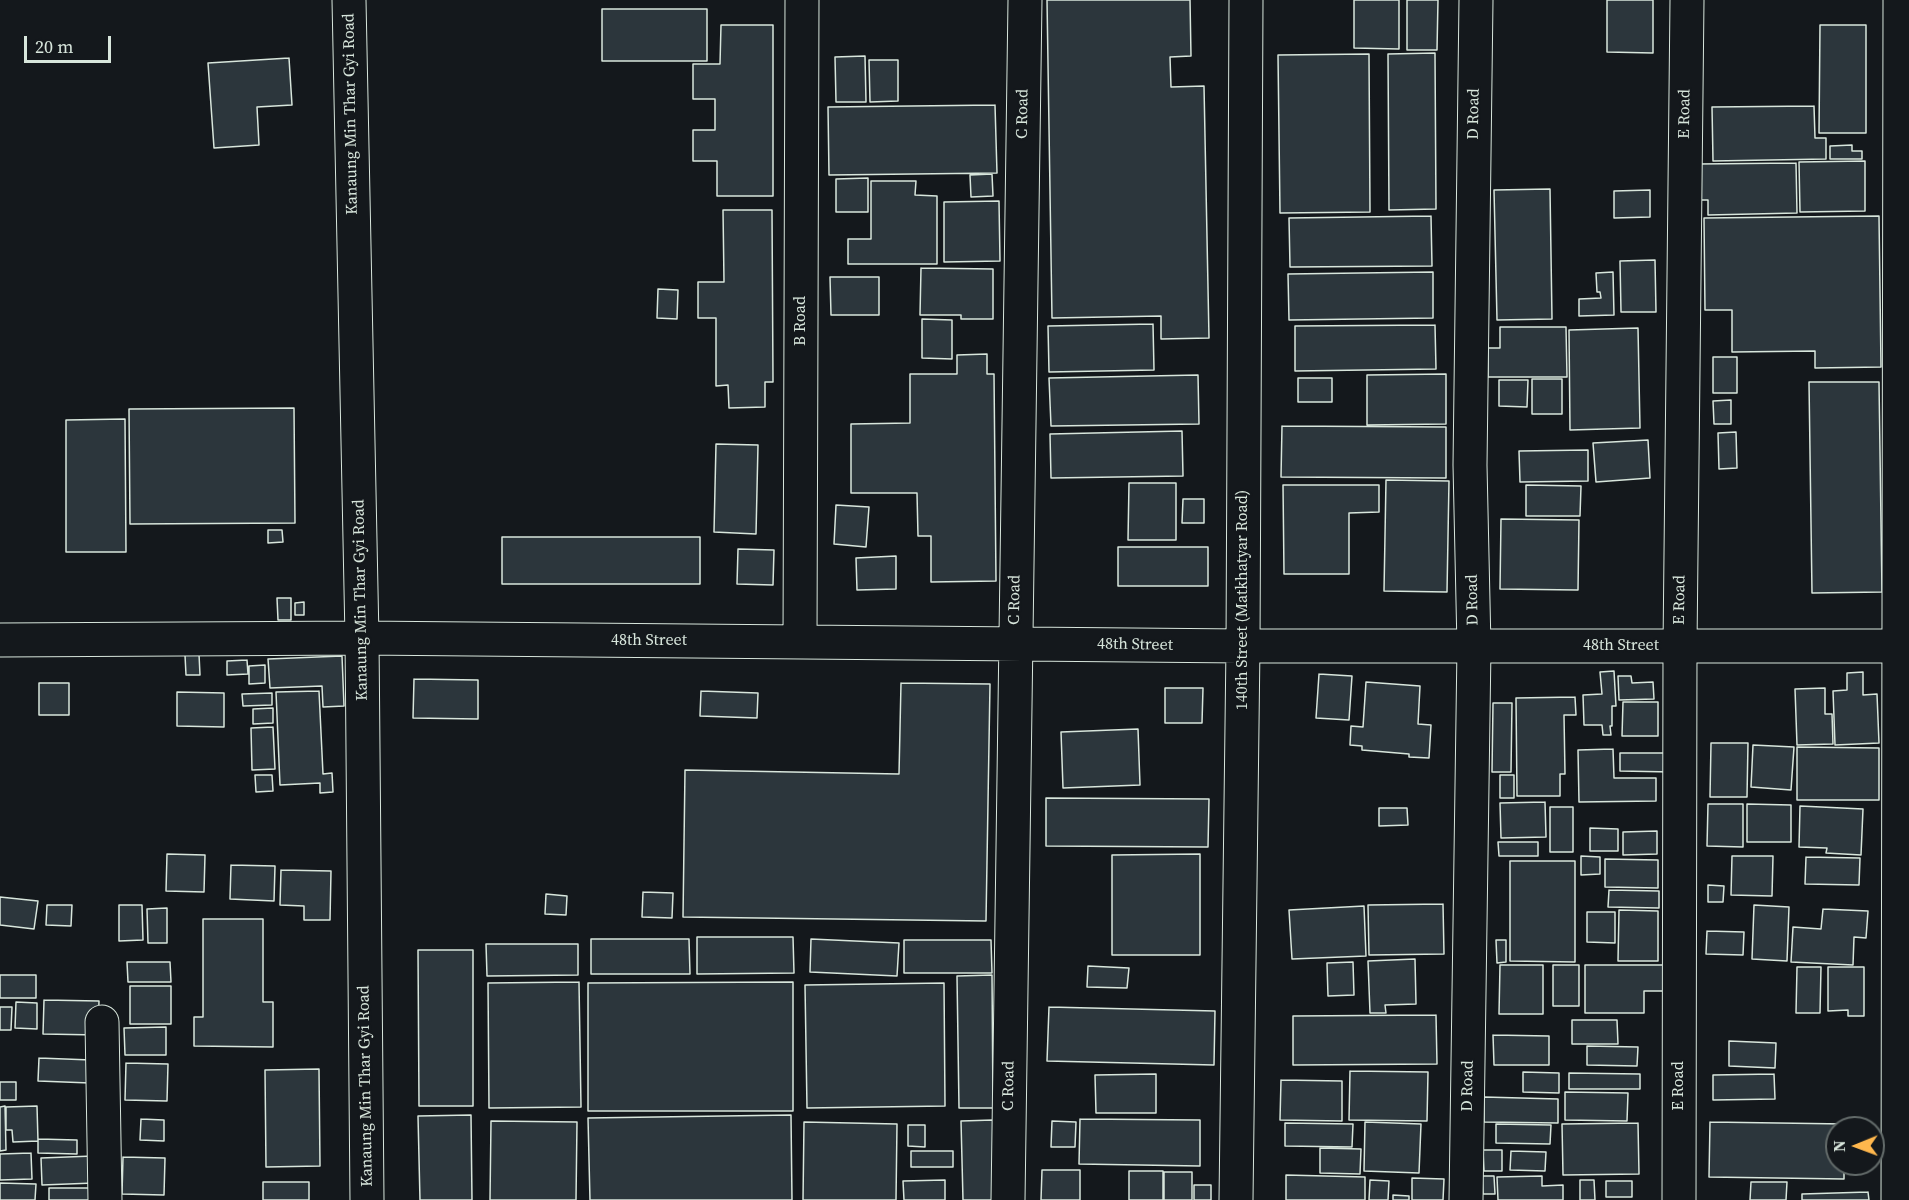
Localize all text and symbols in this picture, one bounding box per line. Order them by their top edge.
street label: Kanaung Min Thar Gyi Road [340,13,362,215]
scale bar [27,24,114,62]
text: 20 m [35,34,73,59]
street label: D Road [1464,88,1484,140]
street label: C Road [1013,89,1033,139]
street label: E Road [1675,89,1695,139]
street label: B Road [791,296,811,346]
street label: 140th Street (Matkhatyar Road) [1233,490,1253,710]
street label: Kanaung Min Thar Gyi Road [350,499,372,701]
street label: D Road [1463,574,1483,626]
street label: C Road [1005,575,1025,625]
street label: E Road [1670,575,1690,625]
street label: 48th Street [611,631,687,651]
street label: 48th Street [1097,635,1173,655]
street label: 48th Street [1583,636,1659,656]
street label: Kanaung Min Thar Gyi Road [355,985,377,1187]
street label: D Road [1458,1060,1478,1112]
street label: C Road [999,1061,1019,1111]
street label: E Road [1669,1061,1689,1111]
north arrow [1825,1116,1885,1176]
text: N [1828,1140,1850,1152]

